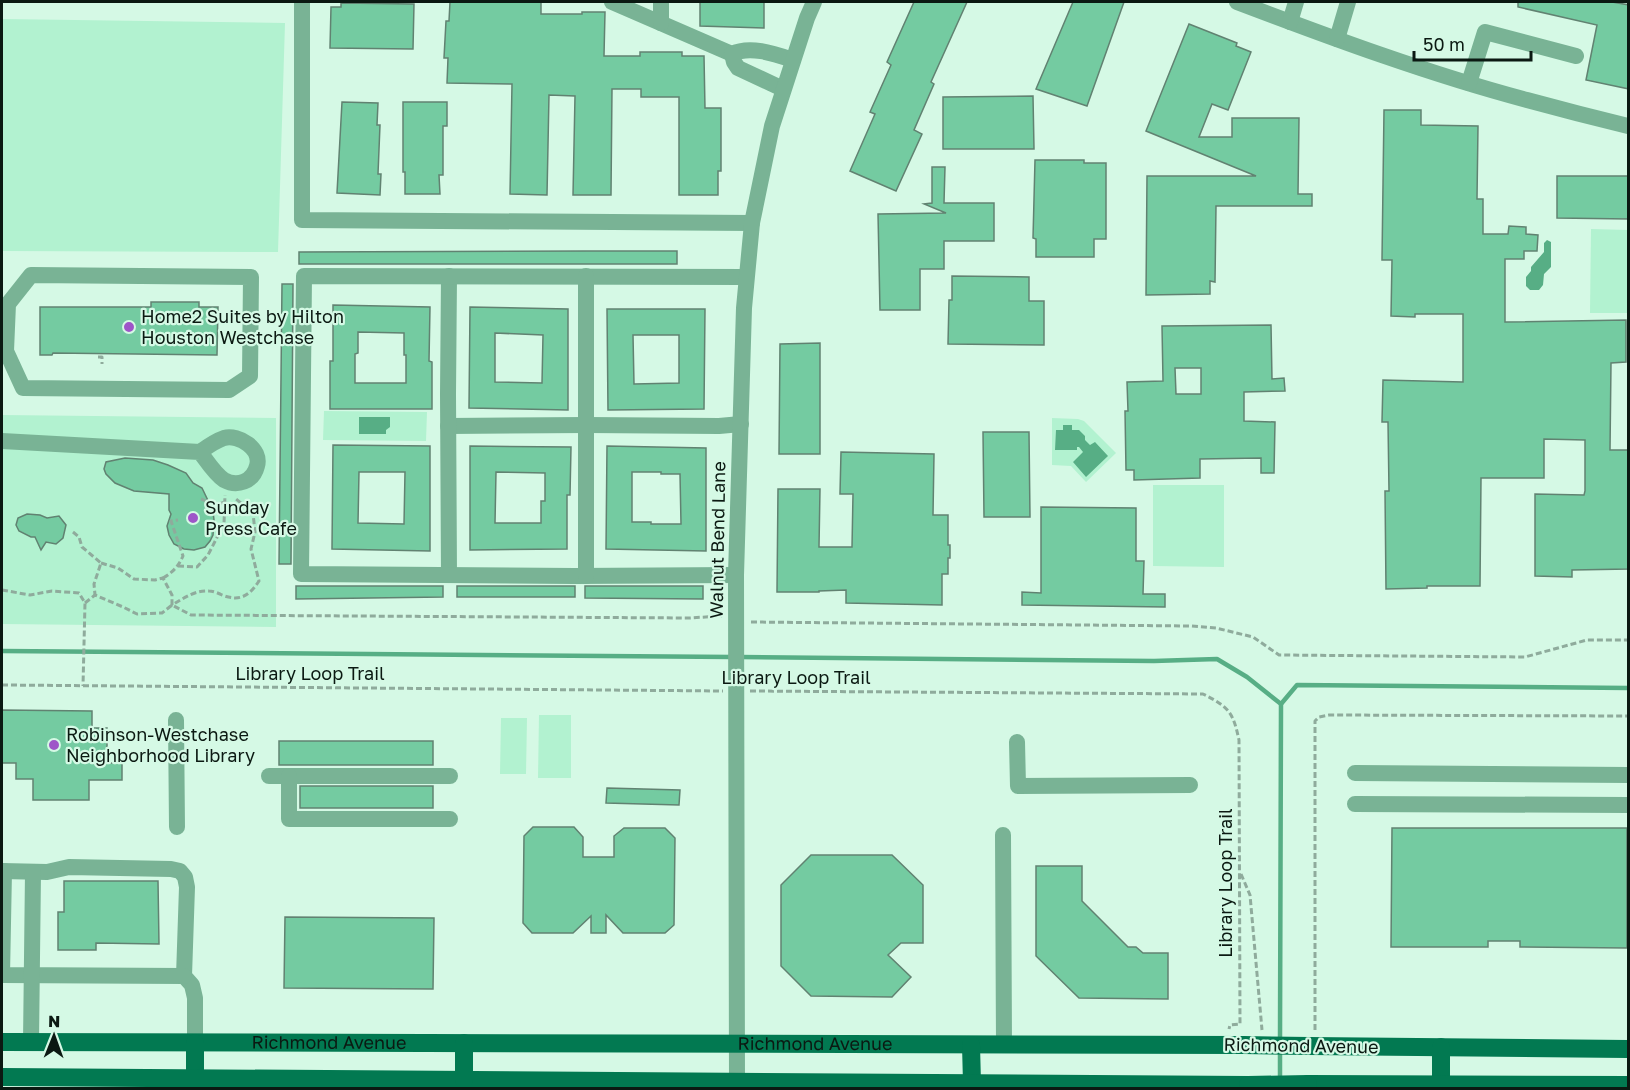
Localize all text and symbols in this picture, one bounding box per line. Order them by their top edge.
scale bar [1414,24,1531,62]
text: 50 m [1423,33,1465,55]
place label: Home2 Suites by Hilton Houston Westchase [141,305,344,348]
marker: Home2 Suites by Hilton Houston Westchase [122,320,136,334]
street label: Walnut Bend Lane [705,461,729,619]
place label: Sunday Press Cafe [205,496,297,539]
marker: Sunday Press Cafe [186,511,200,525]
street label: Library Loop Trail [235,662,385,684]
street label: Library Loop Trail [721,666,871,688]
place label: Robinson-Westchase Neighborhood Library [66,723,255,766]
marker: Robinson-Westchase Neighborhood Library [47,738,61,752]
street label: Library Loop Trail [1214,808,1236,958]
north arrow [24,1006,84,1066]
text: N [48,1011,61,1031]
street label: Richmond Avenue [251,1031,407,1053]
street label: Richmond Avenue [737,1032,893,1054]
street label: Richmond Avenue [1223,1033,1379,1057]

